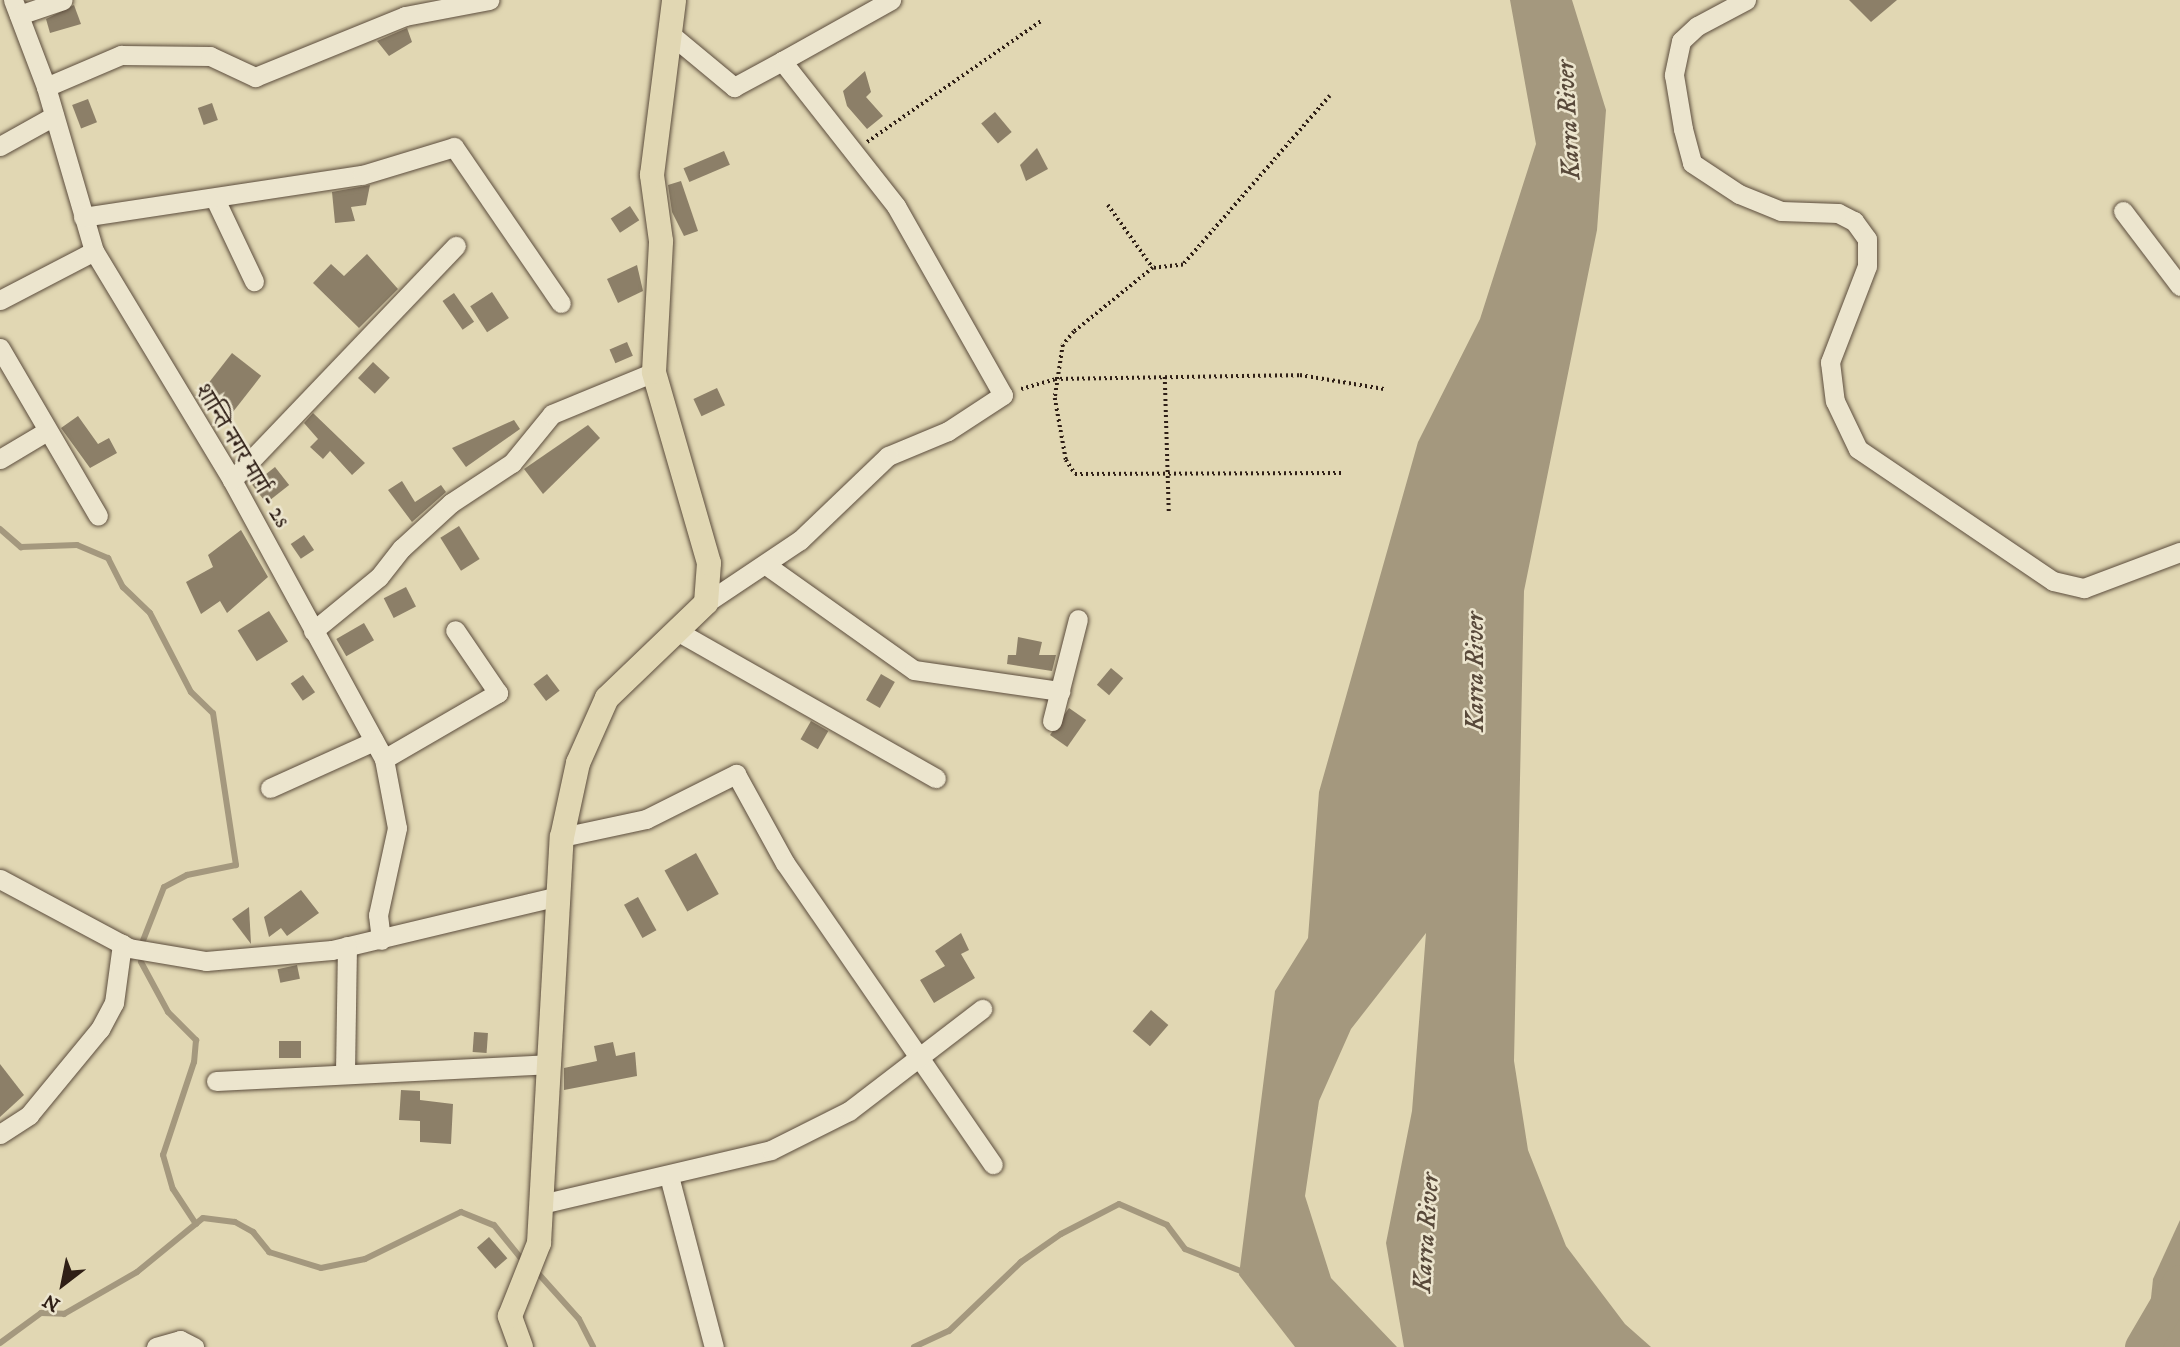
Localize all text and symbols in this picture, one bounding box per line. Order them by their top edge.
water label: Karra River [1550,59,1588,181]
street label: शान्ति नगर मार्ग - 2s [188,379,296,533]
water label: Karra River [1460,612,1492,732]
water label: Karra River [1407,1172,1447,1294]
north arrow [28,1249,98,1319]
text: N [39,1288,64,1316]

